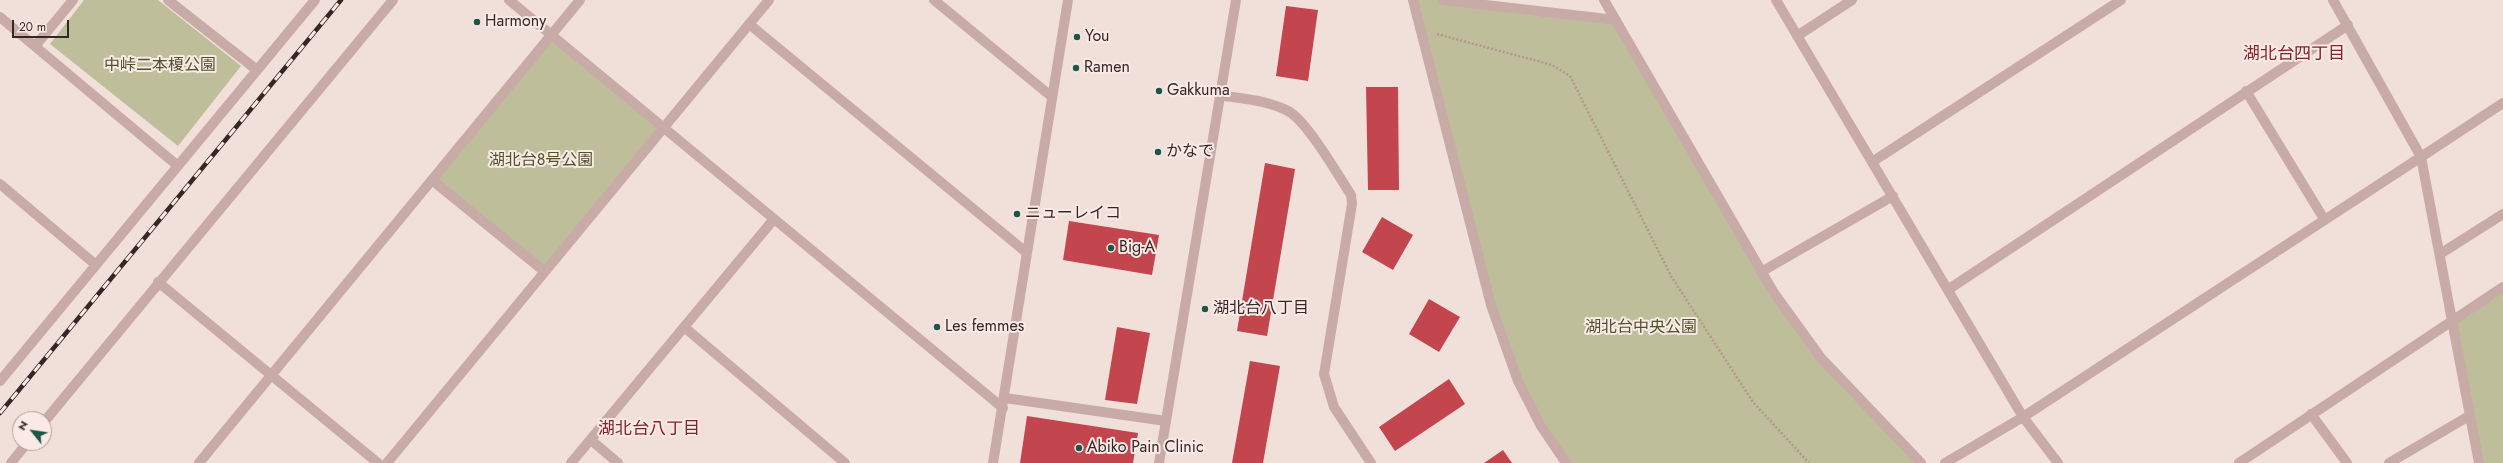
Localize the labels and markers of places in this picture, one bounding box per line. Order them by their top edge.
place label: Harmony [485,12,546,32]
marker: Harmony [472,17,482,27]
place label: You [1085,27,1110,47]
marker: You [1072,32,1082,42]
place label: Ramen [1084,58,1130,78]
marker: Ramen [1071,63,1081,73]
place label: Gakkuma [1167,81,1230,101]
marker: Gakkuma [1154,86,1164,96]
place label: かなで [1166,142,1214,162]
marker: かなで [1153,147,1163,157]
place label: ニューレイコ [1025,204,1121,224]
marker: ニューレイコ [1012,209,1022,219]
place label: Big-A [1119,238,1155,258]
marker: Big-A [1106,243,1116,253]
place label: 湖北台八丁目 [1213,299,1309,319]
marker: 湖北台八丁目 [1200,304,1210,314]
place label: Les femmes [945,317,1024,337]
marker: Les femmes [932,322,942,332]
place label: Abiko Pain Clinic [1087,438,1204,458]
marker: Abiko Pain Clinic [1074,443,1084,453]

